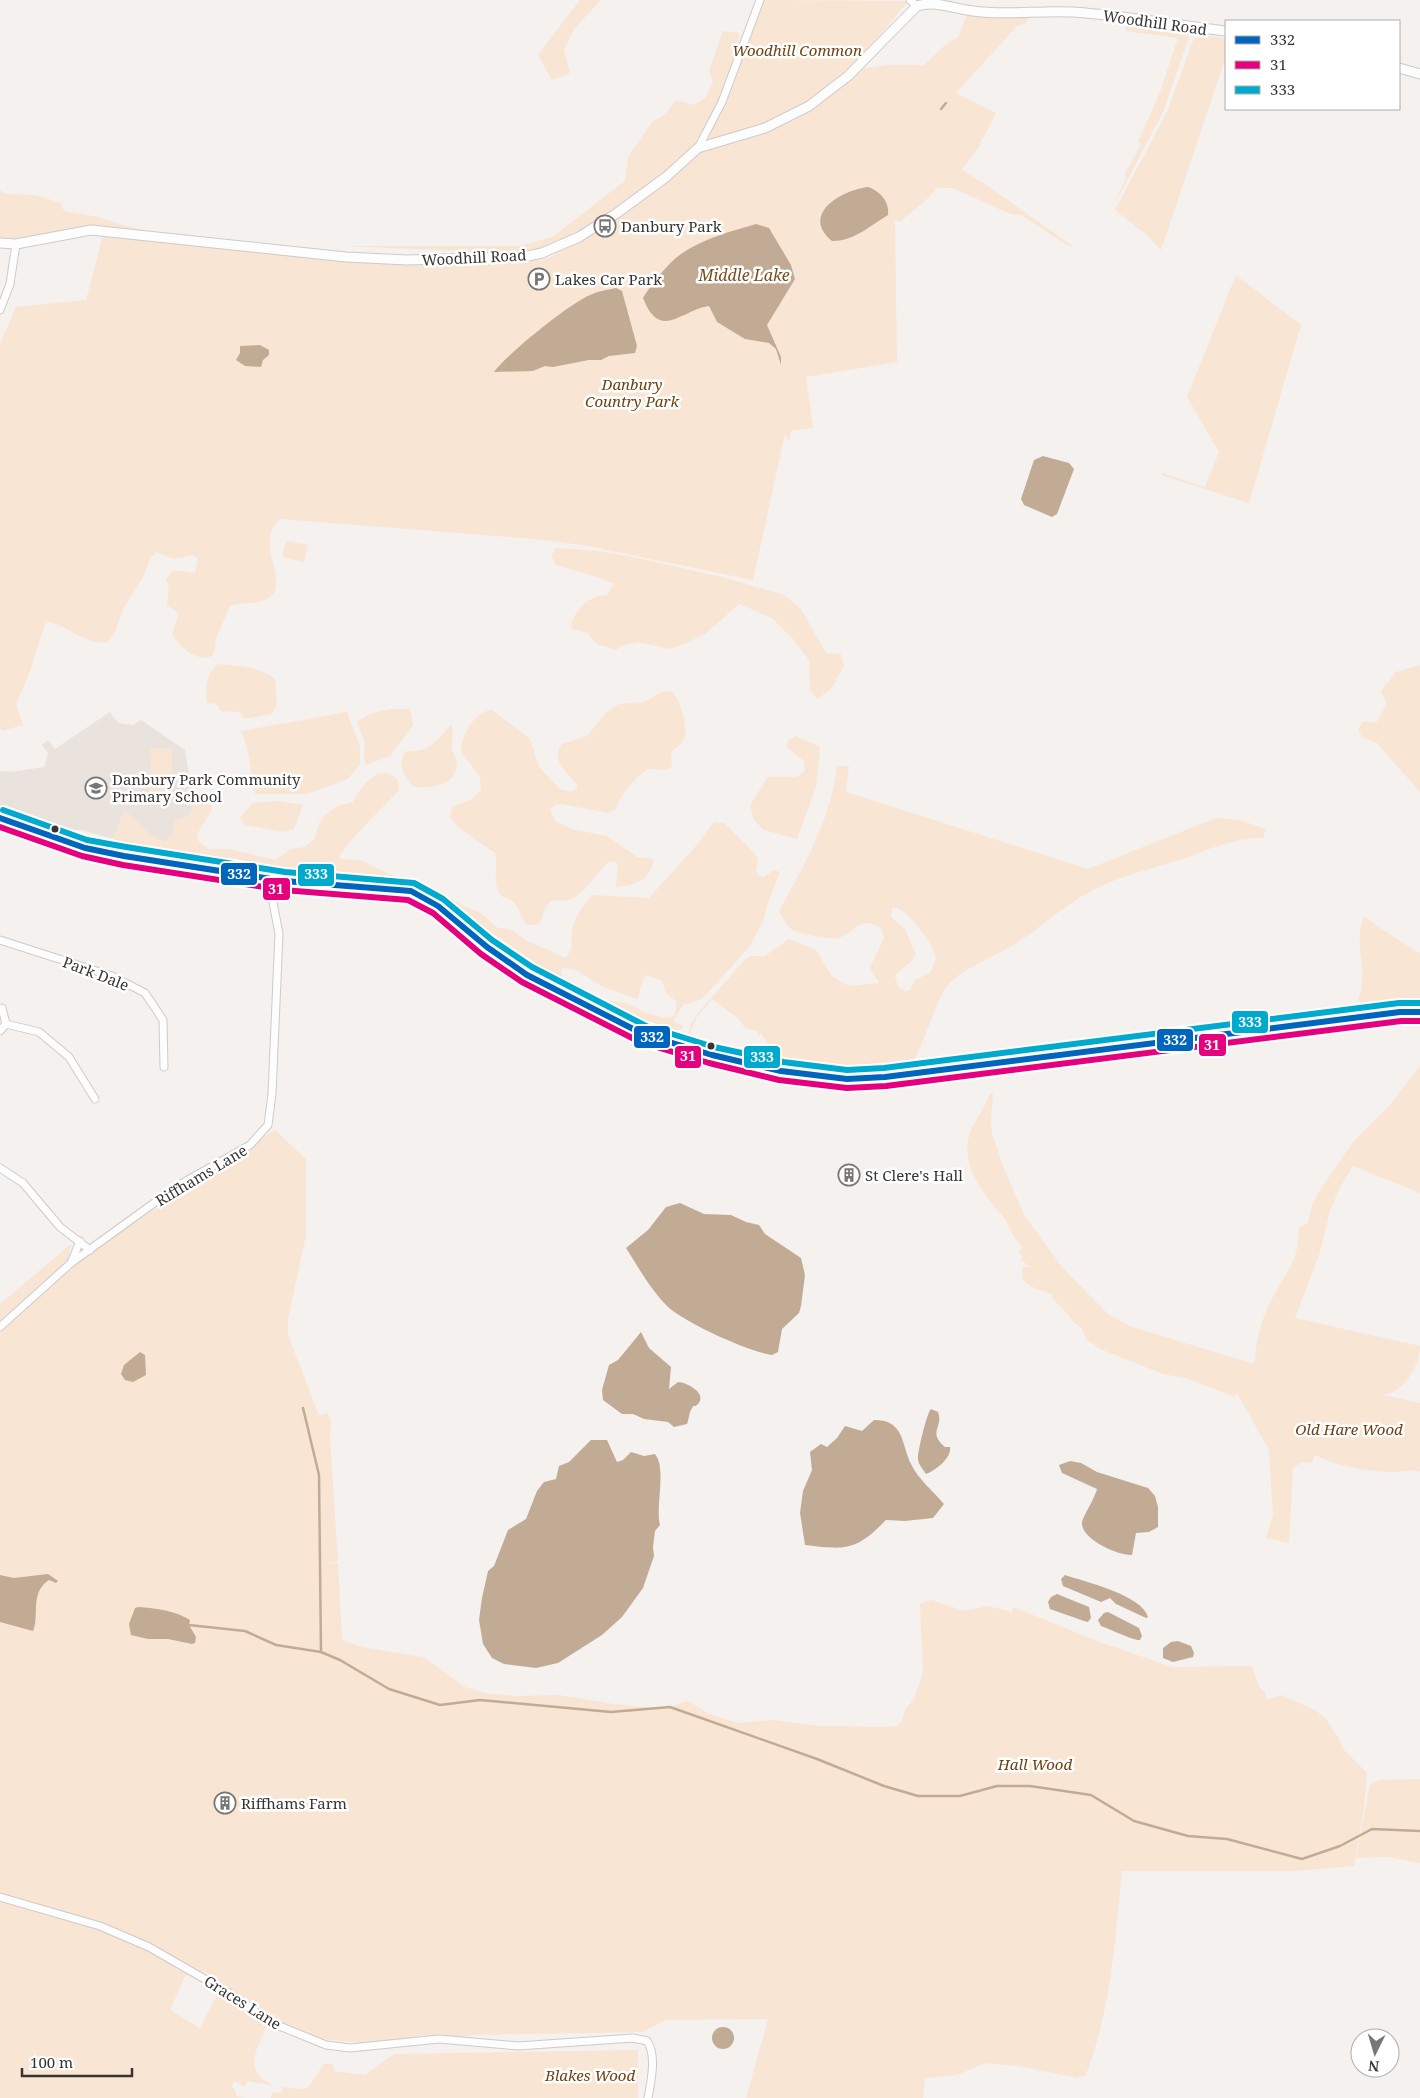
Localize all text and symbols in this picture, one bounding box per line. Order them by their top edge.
street label: Woodhill Road [1102,5,1208,39]
legend [1225,20,1400,110]
text: 332 [1270,29,1295,49]
park label: Woodhill Common [732,40,862,60]
text: 31 [1270,54,1287,74]
text: 333 [1270,79,1295,99]
bus stop icon: Danbury Park [593,214,617,238]
place label: Danbury Park [621,216,722,236]
street label: Woodhill Road [421,244,527,270]
water label: Middle Lake [697,264,790,286]
parking icon: Lakes Car Park [527,267,551,291]
place label: Lakes Car Park [555,269,662,289]
park label: Danbury Country Park [585,374,679,411]
place label: Danbury Park Community Primary School [112,769,301,806]
school or university icon: Danbury Park Community Primary School [84,776,108,800]
unlabelled marker [50,824,60,834]
line badge: 332 [220,862,258,886]
line badge: 333 [297,863,335,887]
text: 332 [227,864,251,883]
text: 333 [304,864,328,883]
line badge: 31 [262,877,291,901]
text: 31 [268,879,284,898]
street label: Park Dale [60,951,132,995]
line badge: 333 [1231,1010,1269,1034]
text: 333 [1238,1012,1262,1031]
line badge: 332 [633,1025,671,1049]
text: 332 [640,1027,664,1046]
line badge: 332 [1156,1028,1194,1052]
text: 332 [1163,1030,1187,1049]
line badge: 31 [1198,1033,1227,1057]
text: 31 [1204,1035,1220,1054]
unlabelled marker [706,1041,716,1051]
line badge: 31 [674,1045,702,1069]
line badge: 333 [743,1045,781,1069]
text: 31 [680,1046,696,1065]
text: 333 [750,1047,774,1066]
street label: Riffhams Lane [151,1140,251,1210]
building icon: St Clere's Hall [837,1163,861,1187]
place label: St Clere's Hall [865,1165,963,1185]
park label: Old Hare Wood [1295,1419,1403,1439]
park label: Hall Wood [997,1754,1072,1774]
building icon: Riffhams Farm [213,1791,237,1815]
place label: Riffhams Farm [241,1793,347,1813]
street label: Graces Lane [201,1970,285,2034]
north arrow [1350,2028,1400,2078]
scale bar [22,2046,132,2078]
text: 100 m [30,2052,73,2072]
text: N [1367,2057,1380,2076]
park label: Blakes Wood [544,2065,635,2085]

